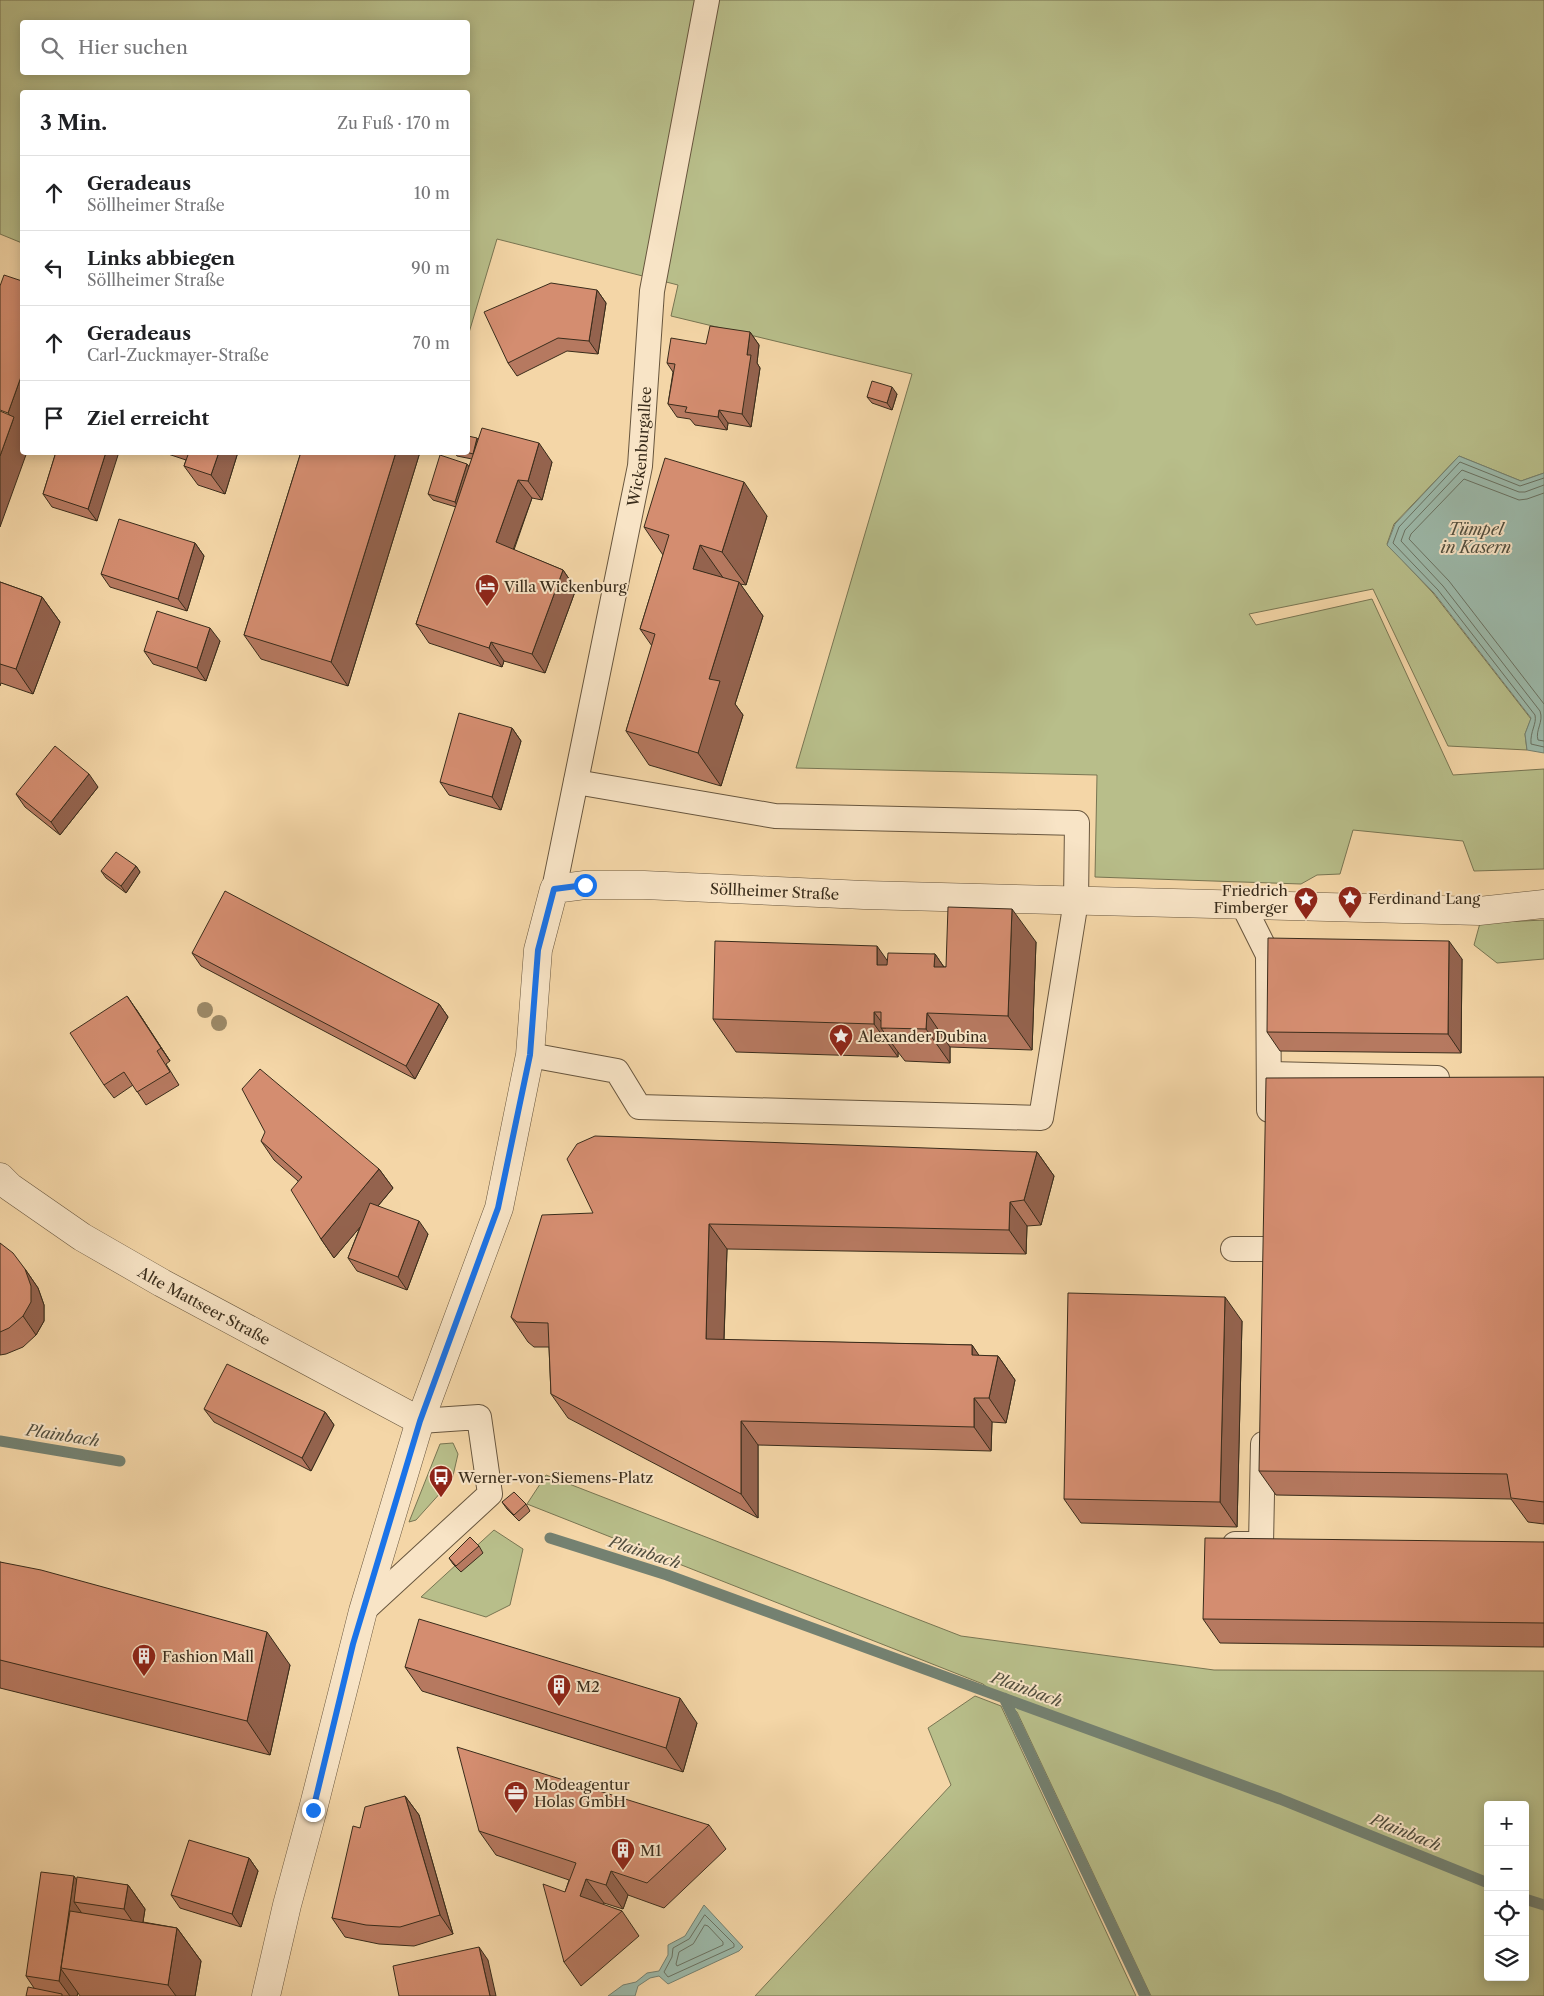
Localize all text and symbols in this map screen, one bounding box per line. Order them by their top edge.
search box [20,20,470,75]
icon: search [38,34,66,62]
text: Hier suchen [78,36,188,59]
text: 3 Min. [40,110,107,135]
text: Zu Fuß · 170 m [337,113,450,133]
text: Geradeaus [87,172,191,195]
icon: ahead [40,179,68,207]
text: 10 m [414,183,450,203]
text: Söllheimer Straße [87,195,225,215]
text: Links abbiegen [87,247,235,270]
icon: left [40,254,68,282]
text: 90 m [411,258,450,278]
text: Söllheimer Straße [87,270,225,290]
text: Geradeaus [87,322,191,345]
icon: ahead [40,329,68,357]
text: 70 m [413,333,450,353]
text: Carl-Zuckmayer-Straße [87,345,269,365]
street label: Wickenburgallee [622,386,655,509]
icon: arrive [40,404,68,432]
text: Ziel erreicht [87,407,209,430]
water label: Tümpel in Kasern [1441,519,1511,557]
hotel icon: Villa Wickenburg [474,573,500,607]
place label: Villa Wickenburg [503,577,627,596]
route start [574,874,597,897]
street label: Söllheimer Straße [710,879,840,903]
place label: Friedrich Fimberger [1213,881,1289,917]
place icon: Ferdinand Lang [1337,885,1363,919]
place icon: Friedrich Fimberger [1293,886,1319,920]
place label: Ferdinand Lang [1368,889,1480,908]
place icon: Alexander Dubina [828,1023,854,1057]
place label: Alexander Dubina [857,1027,987,1046]
street label: Alte Mattseer Straße [134,1261,274,1349]
water label: Plainbach [23,1419,101,1451]
bus stop icon: Werner-von-Siemens-Platz [428,1464,454,1498]
place label: Werner-von-Siemens-Platz [457,1468,654,1487]
water label: Plainbach [605,1530,683,1573]
building icon: Fashion Mall [131,1643,157,1677]
place label: Fashion Mall [162,1647,255,1666]
water label: Plainbach [987,1666,1065,1711]
building icon: M2 [546,1673,572,1707]
place label: M2 [576,1677,600,1696]
place label: Modeagentur Holas GmbH [534,1775,631,1811]
office icon: Modeagentur Holas GmbH [503,1780,529,1814]
route end [302,1799,325,1822]
map controls [1484,1801,1529,1981]
button: + [1484,1801,1529,1846]
water label: Plainbach [1366,1808,1444,1855]
building icon: M1 [610,1837,636,1871]
place label: M1 [640,1841,662,1860]
button: − [1484,1846,1529,1891]
button: locate [1484,1891,1529,1936]
button: layers [1484,1936,1529,1981]

